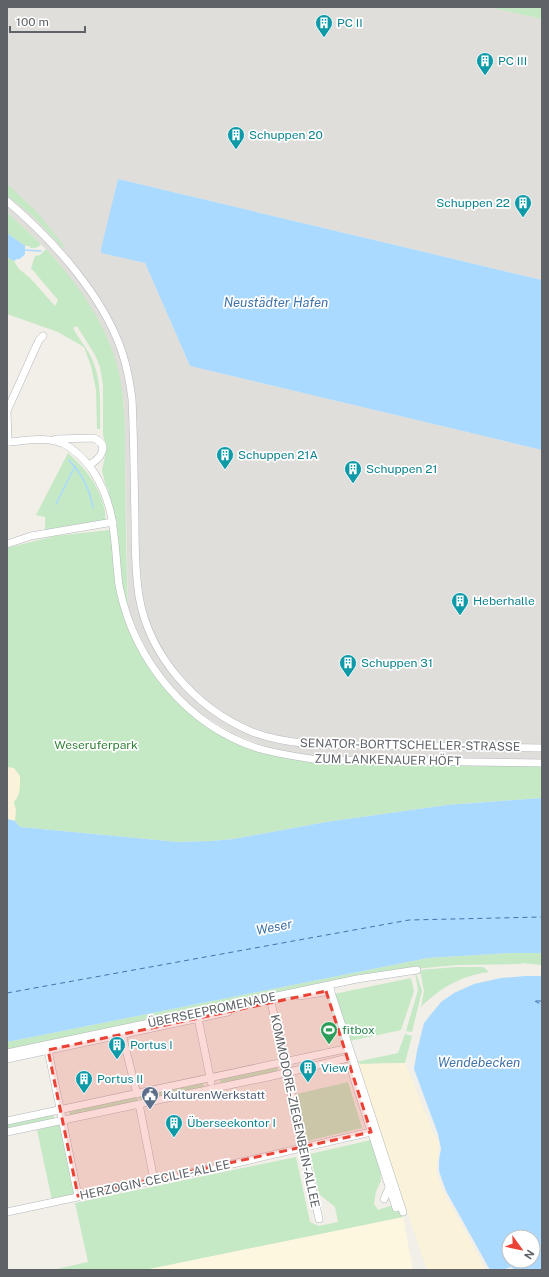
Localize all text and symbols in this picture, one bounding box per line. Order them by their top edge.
scale bar [10,8,85,34]
building icon: PC II [314,13,334,38]
text: 100 m [16,15,49,29]
place label: PC II [337,16,363,30]
building icon: PC III [475,51,495,76]
place label: PC III [498,54,527,68]
building icon: Schuppen 20 [226,125,246,150]
place label: Schuppen 20 [249,128,323,142]
building icon: Schuppen 22 [513,193,533,218]
place label: Schuppen 22 [436,196,510,210]
water label: Neustädter Hafen [224,295,328,310]
building icon: Schuppen 21A [215,445,235,470]
place label: Schuppen 21A [238,448,318,462]
building icon: Schuppen 21 [343,459,363,484]
place label: Schuppen 21 [366,462,437,476]
building icon: Heberhalle [450,591,470,616]
place label: Heberhalle [473,594,535,608]
building icon: Schuppen 31 [338,653,358,678]
place label: Schuppen 31 [361,656,433,670]
street label: SENATOR-BORTTSCHELLER-STRASSE [300,736,520,754]
park label: Weseruferpark [54,738,138,752]
street label: ZUM LANKENAUER HÖFT [315,752,461,768]
water label: Weser [255,916,293,938]
street label: ÜBERSEEPROMENADE [147,990,277,1030]
street label: KOMMODORE-ZIEGENBEIN-ALLEE [268,1013,322,1209]
sports icon: fitbox [319,1020,339,1045]
place label: fitbox [342,1023,375,1037]
building icon: Portus I [107,1035,127,1060]
place label: Portus I [130,1038,173,1052]
water label: Wendebecken [438,1055,520,1070]
building icon: View [298,1058,318,1083]
place label: View [321,1061,349,1075]
building icon: Portus II [74,1069,94,1094]
place label: Portus II [97,1072,143,1086]
public building icon: KulturenWerkstatt [140,1085,160,1110]
place label: KulturenWerkstatt [163,1088,266,1102]
building icon: Überseekontor I [164,1113,184,1138]
place label: Überseekontor I [187,1116,276,1130]
street label: HERZOGIN-CECILIE-ALLEE [78,1157,232,1203]
north arrow [501,1229,541,1269]
text: N [522,1248,537,1261]

